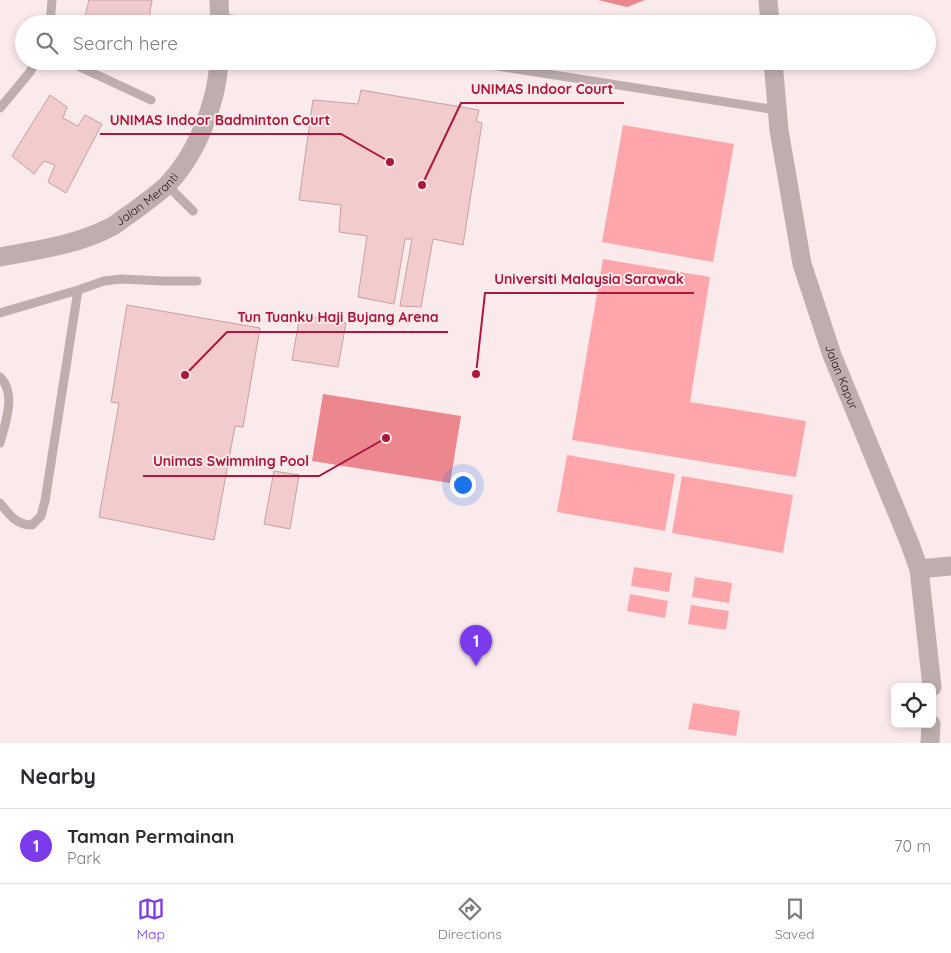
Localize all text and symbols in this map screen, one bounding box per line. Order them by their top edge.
search box [15,15,936,70]
icon: search [33,29,61,57]
text: Search here [73,31,178,55]
callout: UNIMAS Indoor Court [461,74,624,103]
text: UNIMAS Indoor Court [471,80,614,98]
callout: UNIMAS Indoor Badminton Court [100,105,341,134]
text: UNIMAS Indoor Badminton Court [110,111,331,129]
street label: Jalan Meranti [112,170,181,229]
callout: Universiti Malaysia Sarawak [485,264,694,293]
text: Universiti Malaysia Sarawak [494,270,684,288]
callout: Tun Tuanku Haji Bujang Arena [227,303,448,332]
text: Tun Tuanku Haji Bujang Arena [237,308,439,326]
street label: Jalan Kapur [822,343,862,412]
callout: Unimas Swimming Pool [143,447,319,476]
text: Unimas Swimming Pool [153,452,309,470]
your location [450,472,476,498]
pin: 1 [460,625,492,666]
map controls [891,683,936,728]
button: locate [891,683,936,728]
text: Nearby [20,763,96,789]
text: Taman Permainan [67,824,234,848]
text: 1 [33,836,39,856]
text: 70 m [894,836,931,856]
text: Park [67,848,101,868]
tab: Map [136,895,165,943]
tab: Directions [438,895,502,943]
tab: Saved [775,895,815,943]

